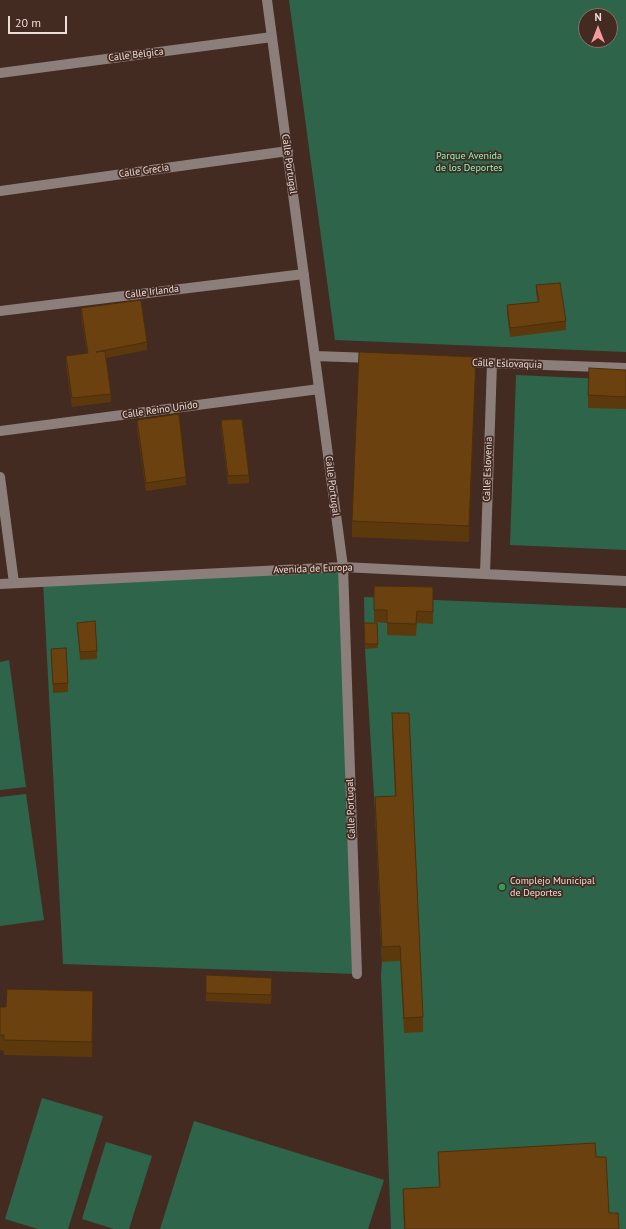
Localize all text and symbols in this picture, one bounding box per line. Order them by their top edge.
scale bar [10,8,69,34]
north arrow [578,8,618,48]
text: N [594,10,602,24]
text: 20 m [15,15,41,30]
street label: Calle Bélgica [108,46,164,64]
street label: Calle Portugal [279,133,299,195]
park label: Parque Avenida de los Deportes [436,150,502,174]
street label: Calle Grecia [118,162,170,180]
street label: Calle Irlanda [124,283,180,301]
street label: Calle Eslovaquia [472,357,542,371]
street label: Calle Reino Unido [121,399,199,421]
street label: Calle Eslovenia [481,436,495,502]
street label: Calle Portugal [322,455,342,517]
street label: Avenida de Europa [273,562,353,576]
street label: Calle Portugal [344,779,358,839]
place label: Complejo Municipal de Deportes [510,875,595,898]
marker: Complejo Municipal de Deportes [497,882,507,892]

